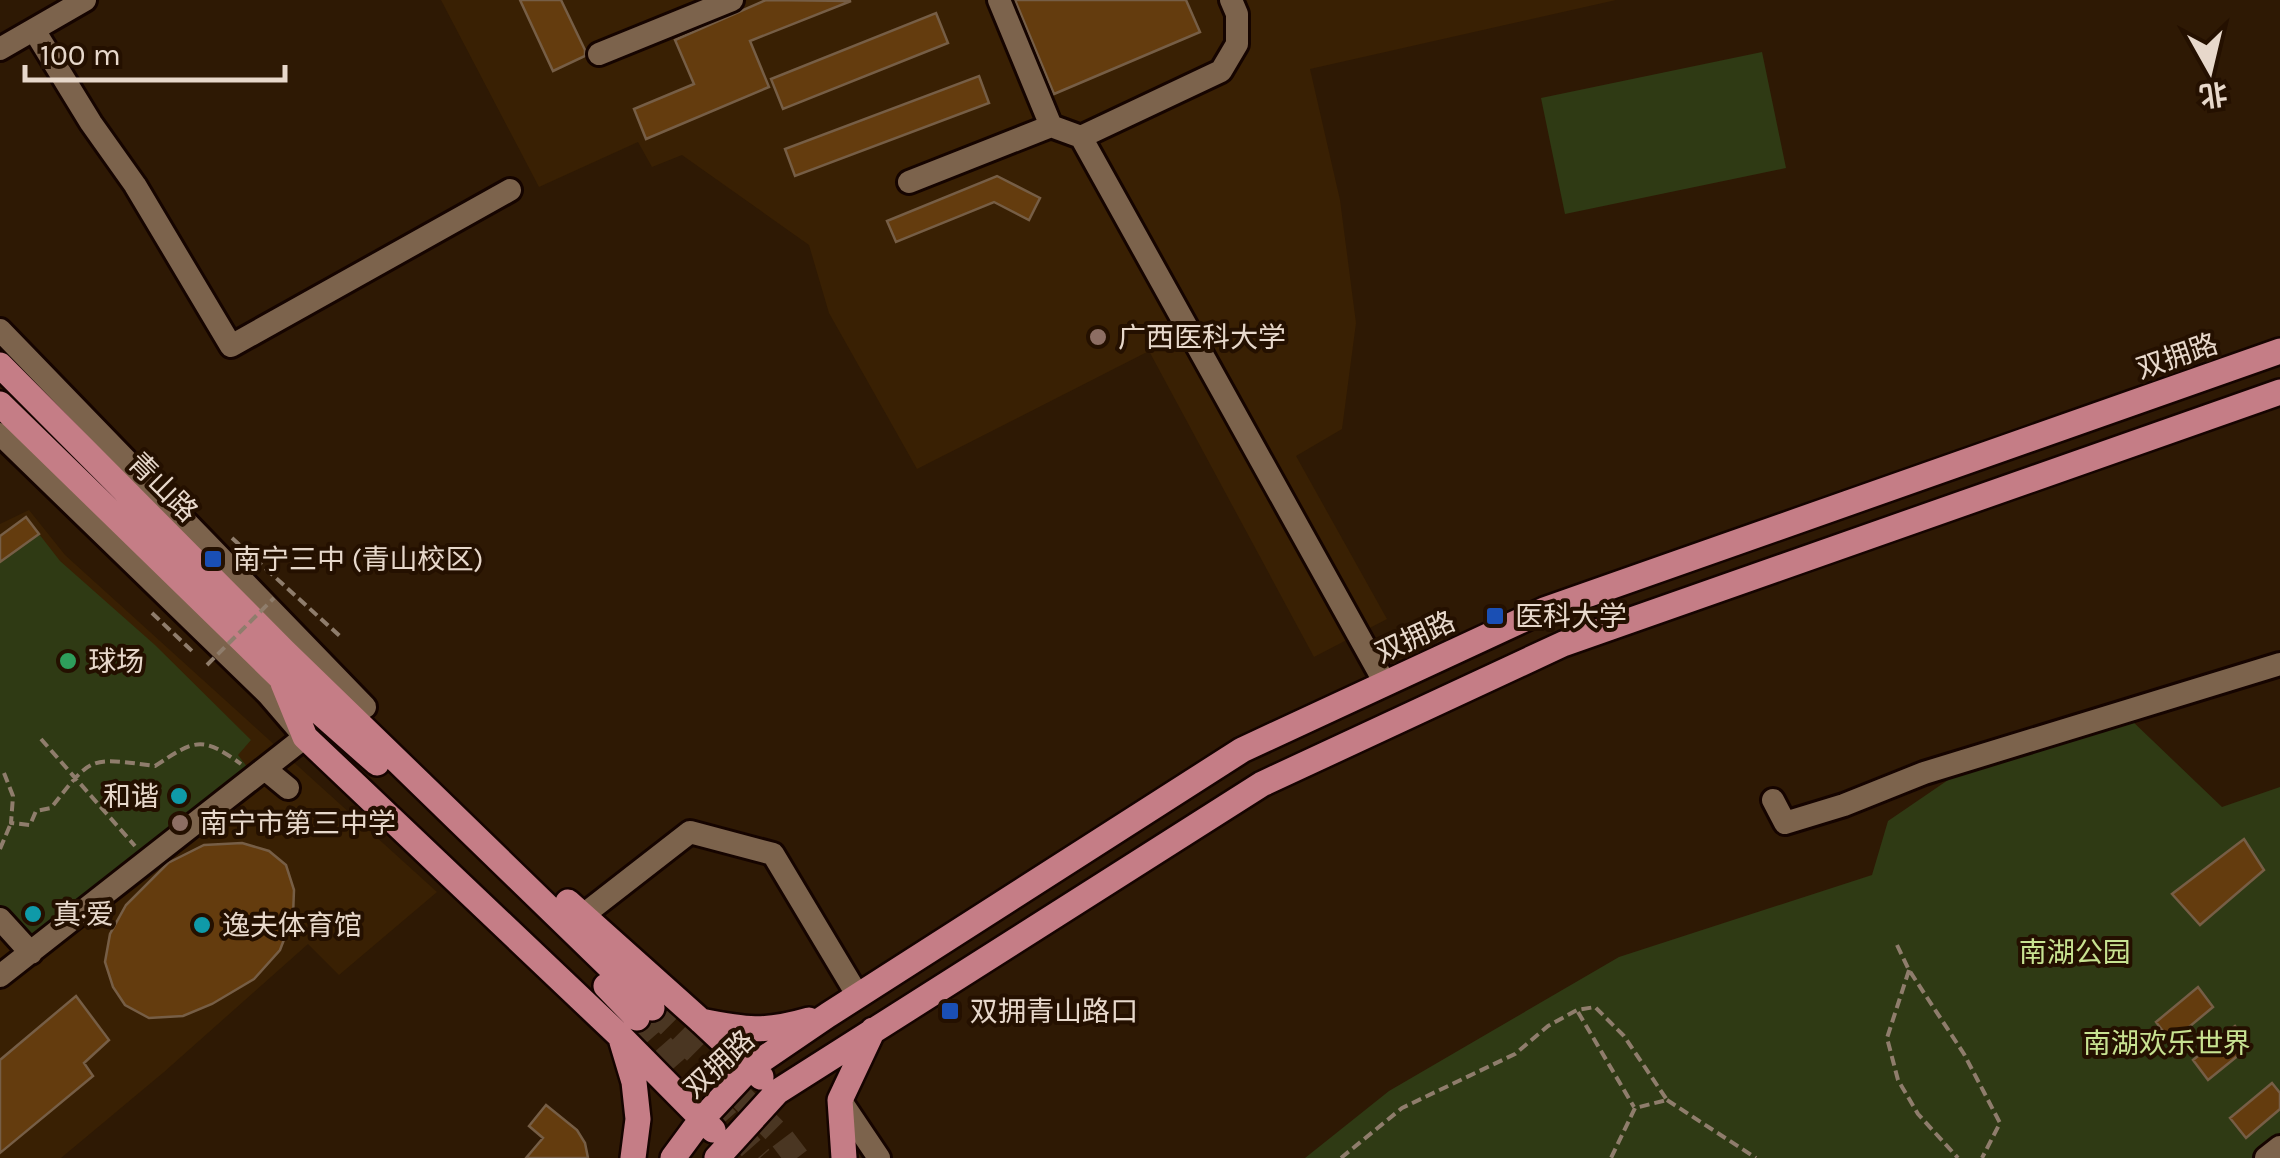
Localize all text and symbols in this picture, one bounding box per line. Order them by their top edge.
scale bar [25,20,285,82]
north arrow [2160,20,2260,120]
text: 100 m [40,37,121,73]
text: 北 [2197,76,2230,113]
place label: 广西医科大学 [1118,321,1286,354]
marker: 广西医科大学 [1087,326,1109,348]
street label: 双拥路 [2132,327,2222,385]
street label: 青山路 [122,446,204,528]
place label: 南宁三中 (青山校区) [233,543,484,576]
marker: 南宁三中 (青山校区) [202,548,224,570]
place label: 医科大学 [1515,600,1627,633]
street label: 双拥路 [1370,604,1460,670]
marker: 医科大学 [1484,605,1506,627]
place label: 球场 [88,645,144,678]
marker: 球场 [57,650,79,672]
place label: 和谐 [103,780,159,813]
marker: 和谐 [168,785,190,807]
place label: 南宁市第三中学 [200,807,396,840]
marker: 南宁市第三中学 [169,812,191,834]
place label: 真·爱 [53,898,114,931]
marker: 真·爱 [22,903,44,925]
place label: 逸夫体育馆 [222,909,362,942]
marker: 逸夫体育馆 [191,914,213,936]
park label: 南湖公园 [2019,936,2131,969]
place label: 双拥青山路口 [970,995,1138,1028]
marker: 双拥青山路口 [939,1000,961,1022]
street label: 双拥路 [677,1023,761,1105]
park label: 南湖欢乐世界 [2083,1027,2251,1060]

